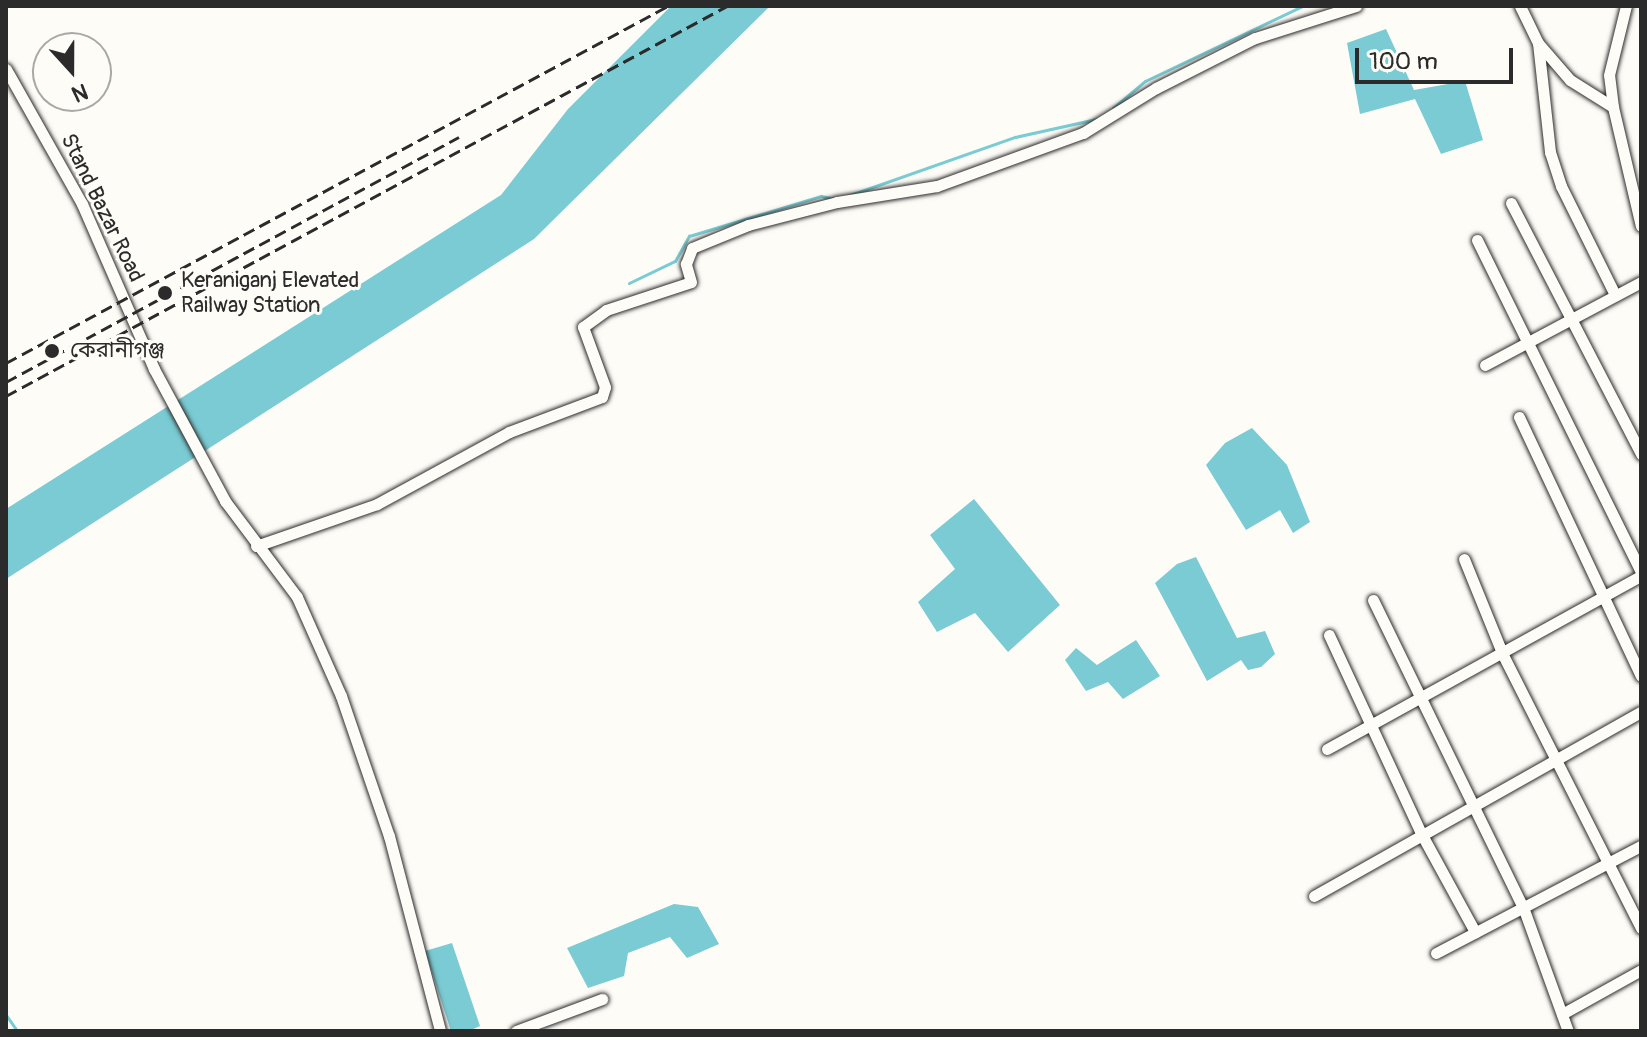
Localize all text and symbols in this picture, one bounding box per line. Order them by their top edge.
north arrow [32,32,112,112]
scale bar [1359,32,1517,82]
text: 100 m [1369,47,1438,76]
text: N [68,77,92,108]
street label: Stand Bazar Road [55,129,149,287]
place label: Keraniganj Elevated Railway Station [181,267,359,318]
marker: Keraniganj Elevated Railway Station [156,284,174,302]
place label: কেরানীগঞ্জ [70,338,165,364]
marker: কেরানীগঞ্জ [41,340,63,362]

